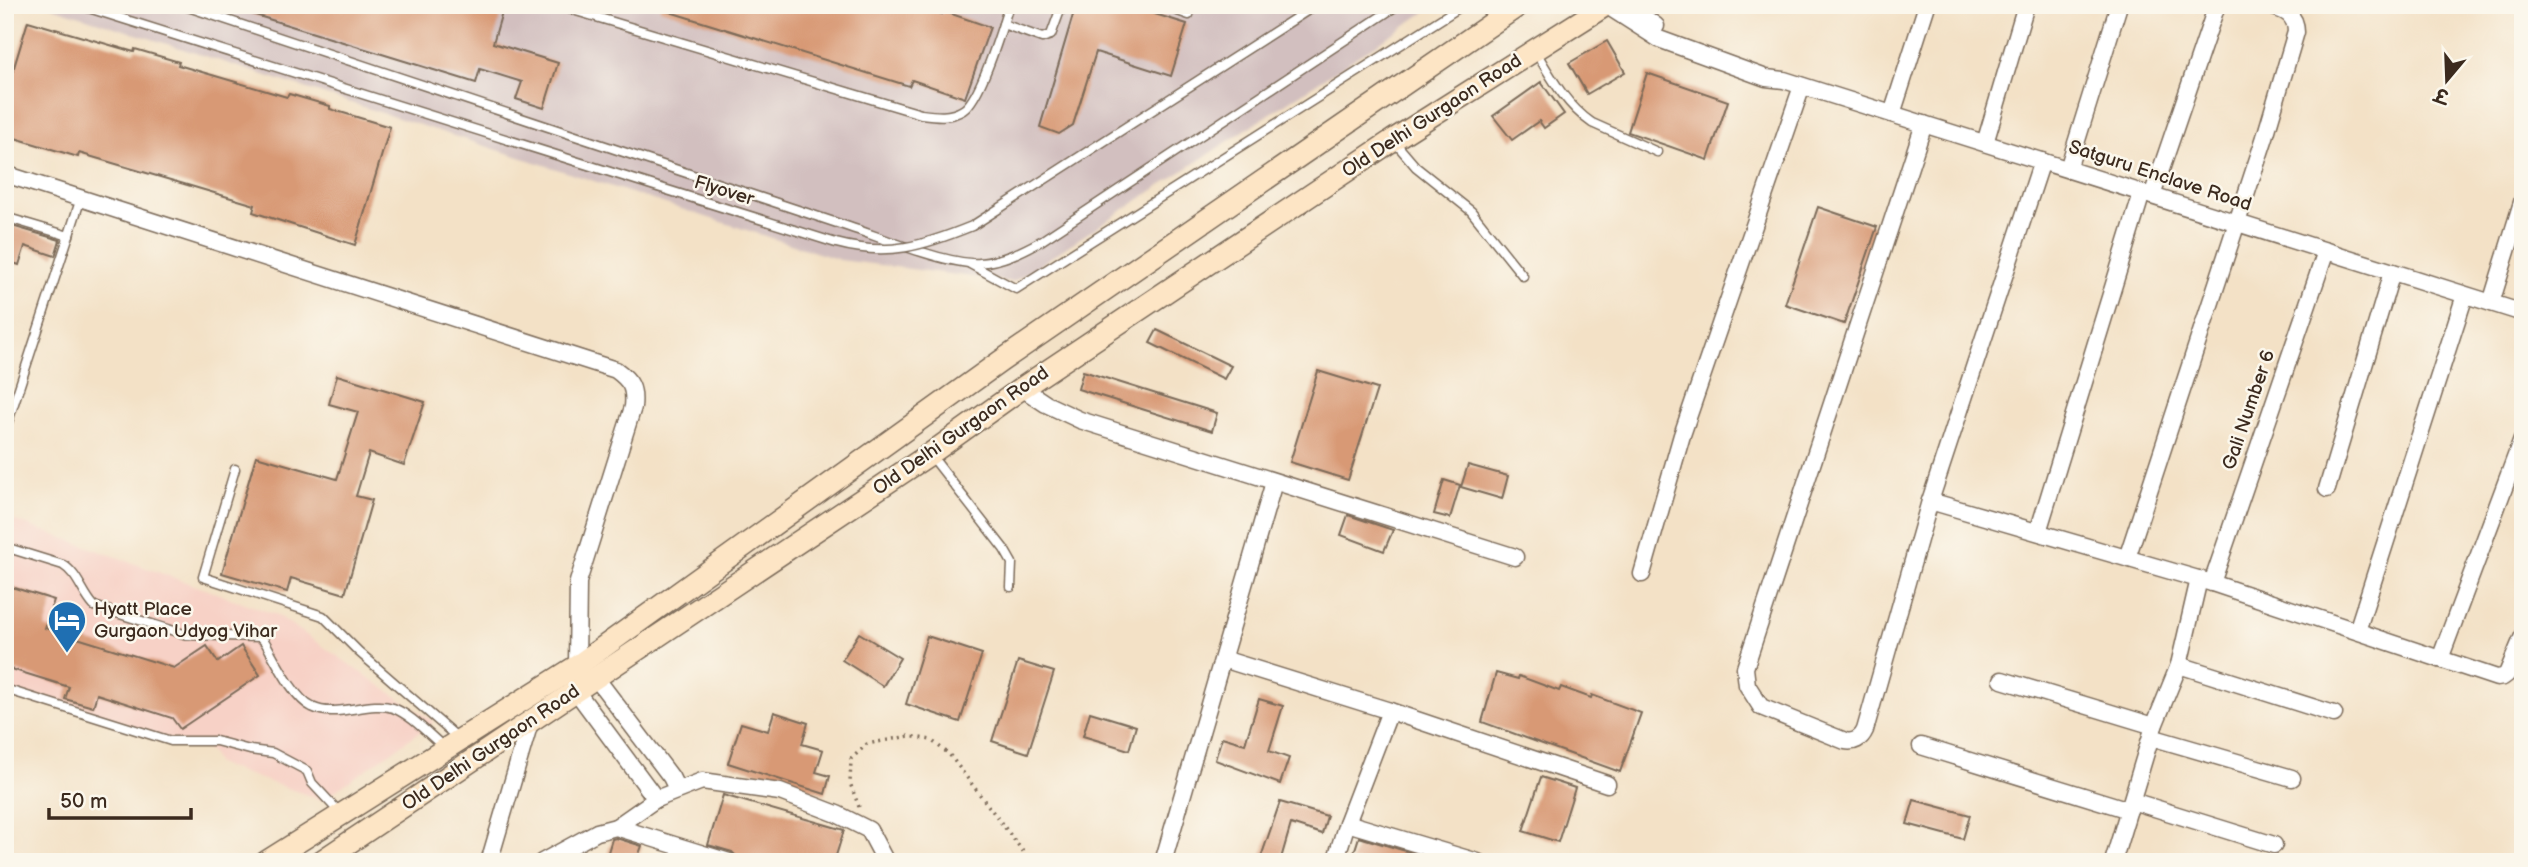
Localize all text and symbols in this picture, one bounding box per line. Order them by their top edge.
north arrow [2412,46,2482,116]
street label: Old Delhi Gurgaon Road [1338,49,1526,183]
text: उ [2430,81,2454,108]
street label: Satguru Enclave Road [2066,136,2254,216]
street label: Flyover [691,171,758,211]
street label: Gali Number 6 [2218,347,2280,473]
street label: Old Delhi Gurgaon Road [869,362,1053,500]
place label: Hyatt Place Gurgaon Udyog Vihar [94,598,278,643]
hotel icon: Hyatt Place Gurgaon Udyog Vihar [46,599,88,654]
street label: Old Delhi Gurgaon Road [398,680,584,816]
scale bar [49,776,191,820]
text: 50 m [60,789,107,814]

